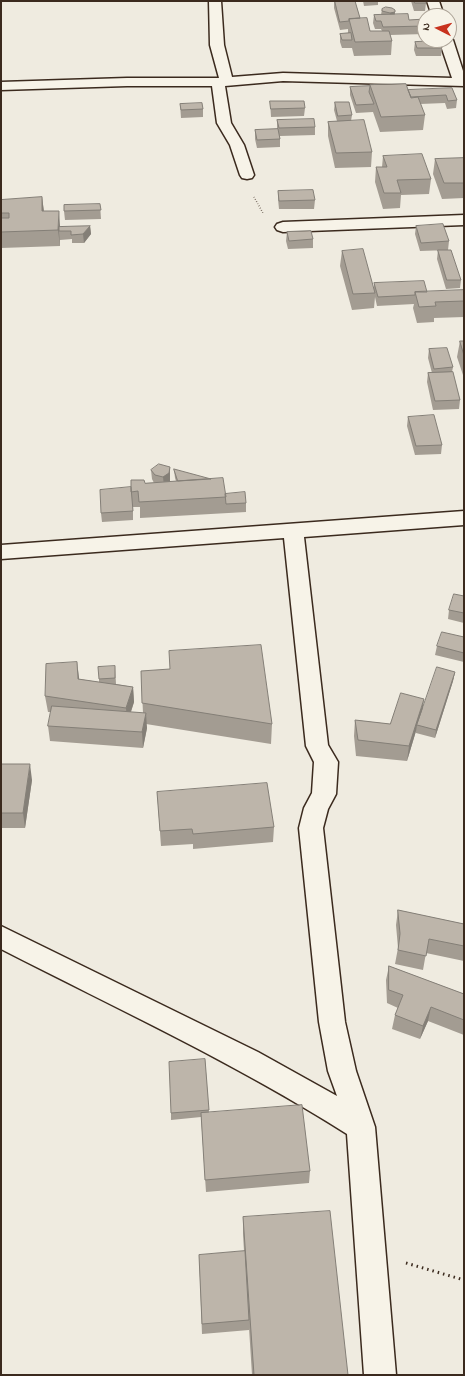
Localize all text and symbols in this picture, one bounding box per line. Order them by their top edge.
north arrow [417,8,457,48]
text: N [418,22,434,31]

